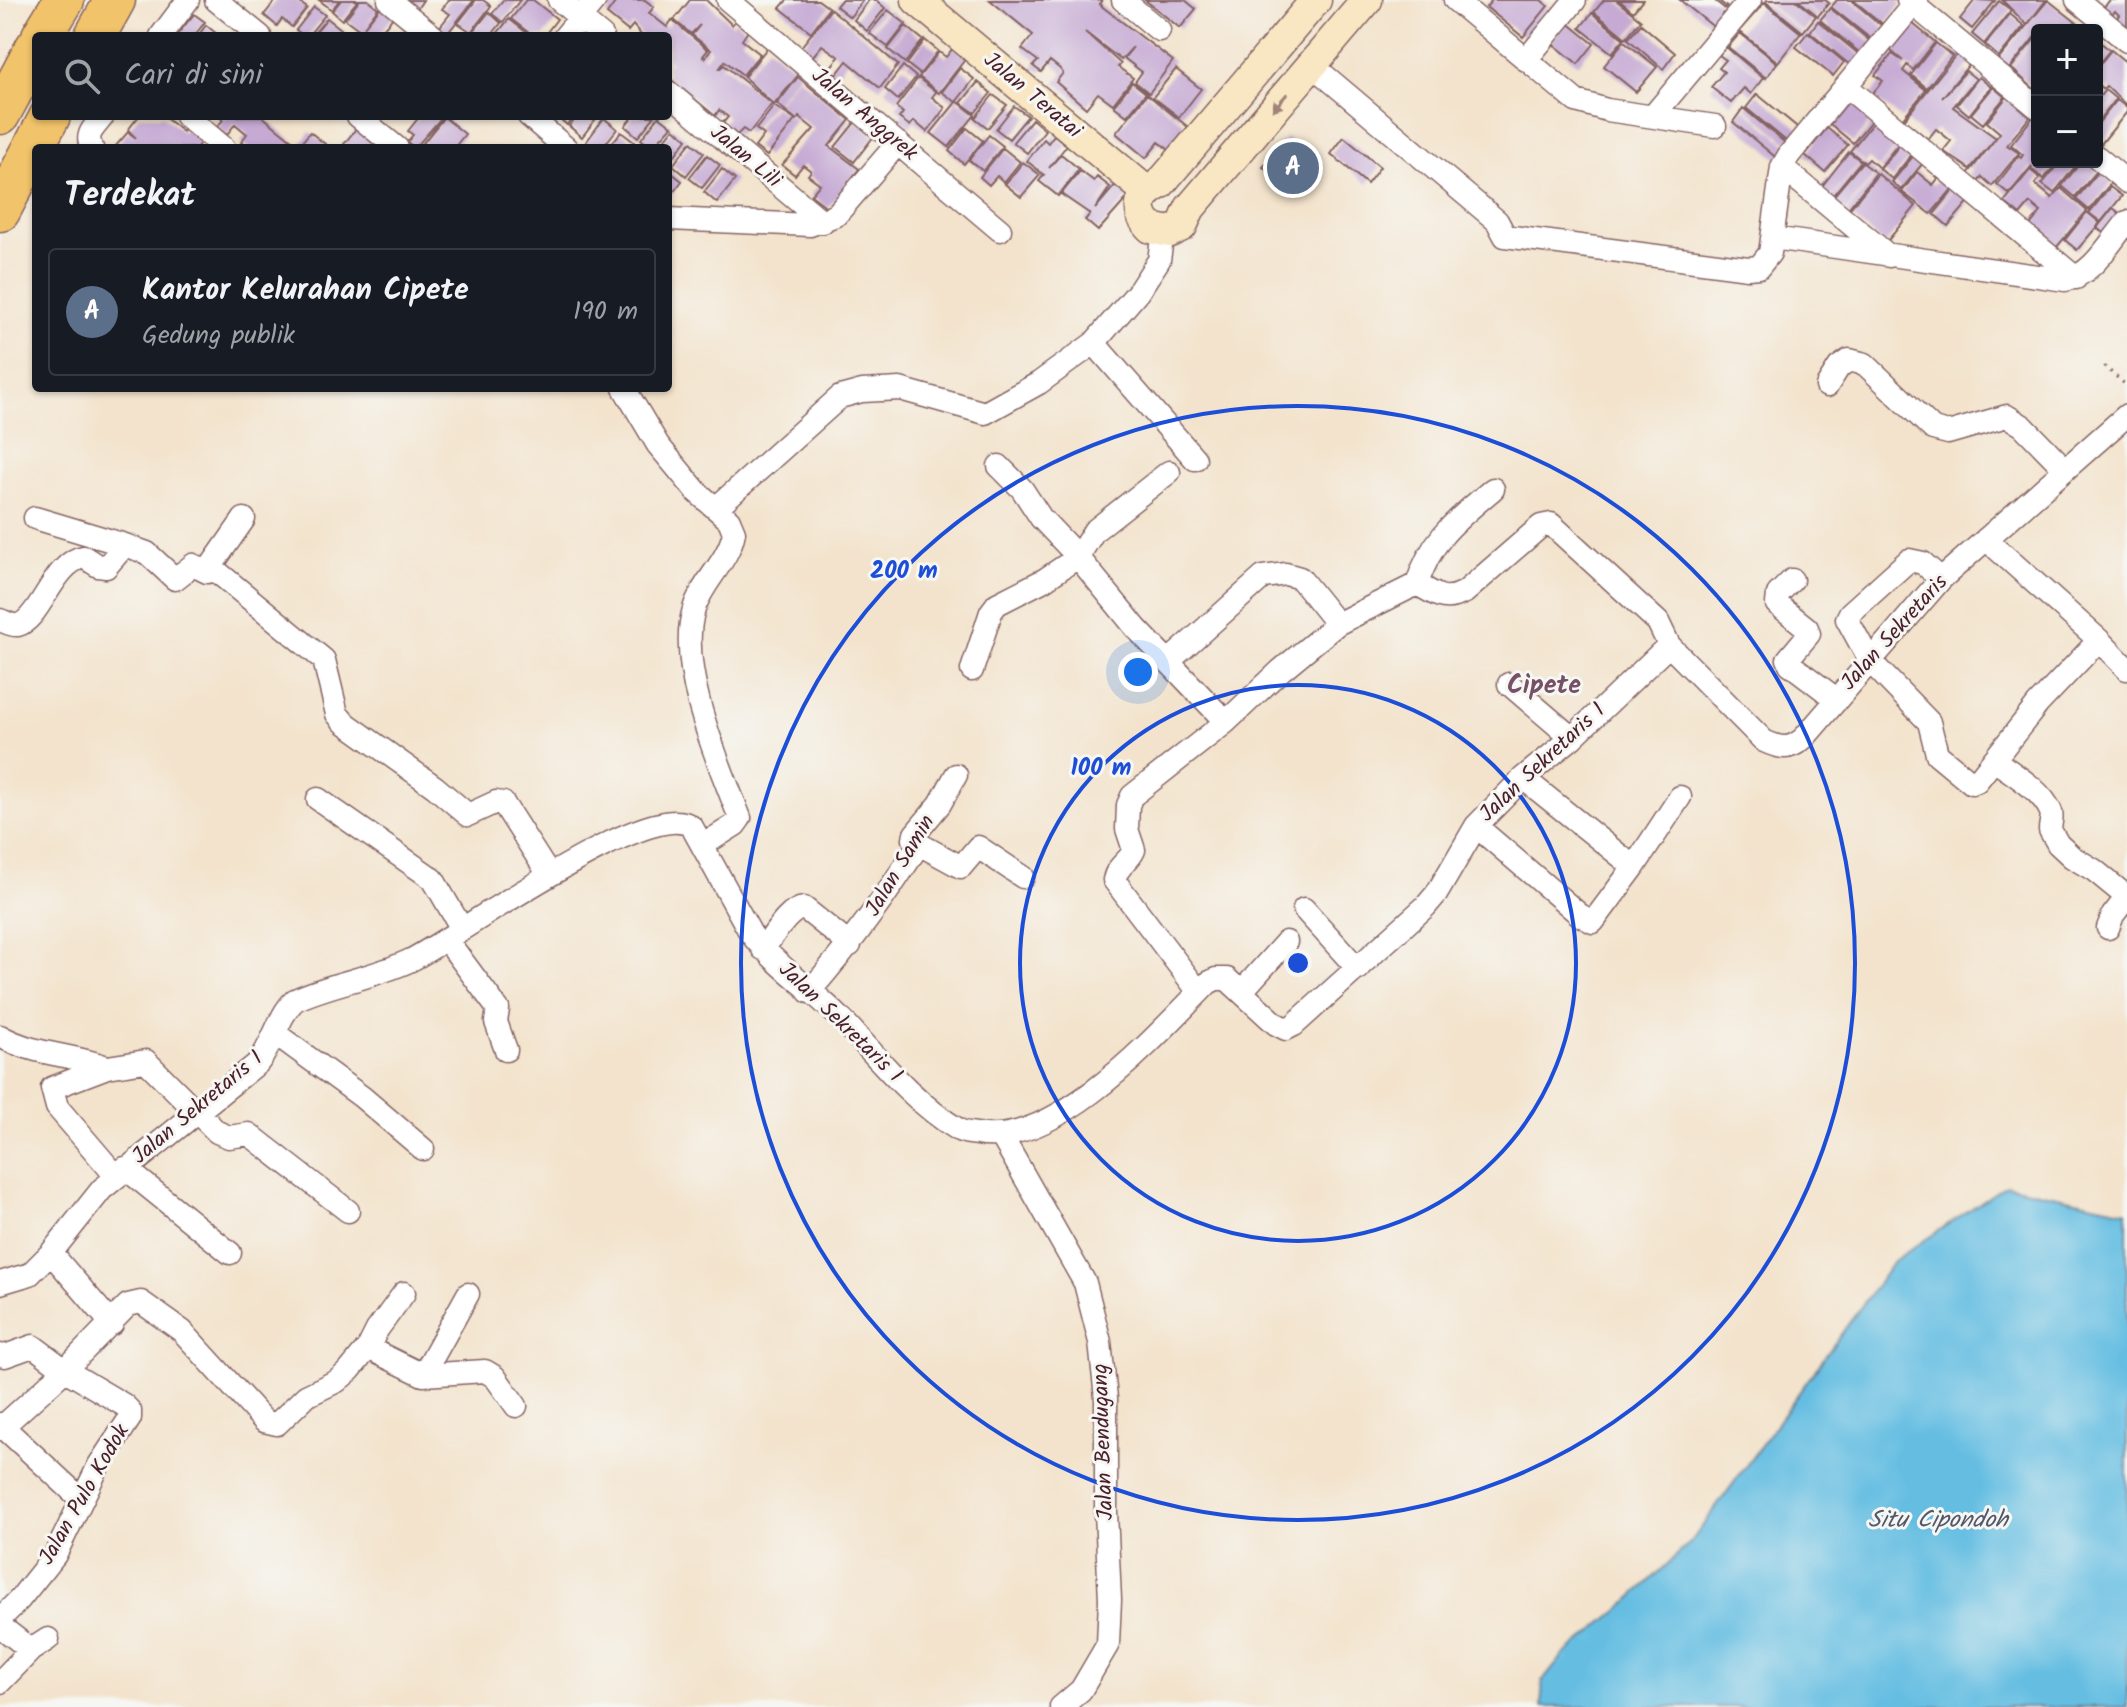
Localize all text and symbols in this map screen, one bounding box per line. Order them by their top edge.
map controls [2031,24,2103,168]
button: + [2031,24,2103,96]
search box [32,32,672,120]
street label: Jalan Teratai [975,44,1090,149]
text: Cari di sini [124,52,262,100]
icon: search [60,54,104,98]
street label: Jalan Anggrek [803,60,926,171]
one-way arrow [1272,93,1290,112]
button: − [2031,96,2103,168]
street label: Jalan Lili [701,116,789,198]
pin: A [1267,138,1319,198]
text: Terdekat [64,169,196,223]
text: Kantor Kelurahan Cipete [142,267,469,315]
text: A [84,291,100,333]
text: 190 m [573,291,638,333]
text: Gedung publik [142,315,295,357]
text: 200 m [870,552,938,591]
street label: Jalan Sekretaris [1833,566,1957,699]
your location [1118,652,1158,692]
district label: Cipete [1507,665,1581,707]
street label: Jalan Sekretaris 1 [1472,695,1614,831]
text: 100 m [1071,749,1131,788]
street label: Jalan Samin [857,808,945,924]
centre of rings [1284,949,1312,977]
street label: Jalan Sekretaris 1 [769,954,911,1092]
street label: Jalan Sekretaris 1 [125,1042,271,1174]
street label: Jalan Bendugang [1084,1363,1124,1521]
street label: Jalan Pulo Kodok [30,1417,140,1572]
water label: Situ Cipondoh [1868,1501,2010,1540]

